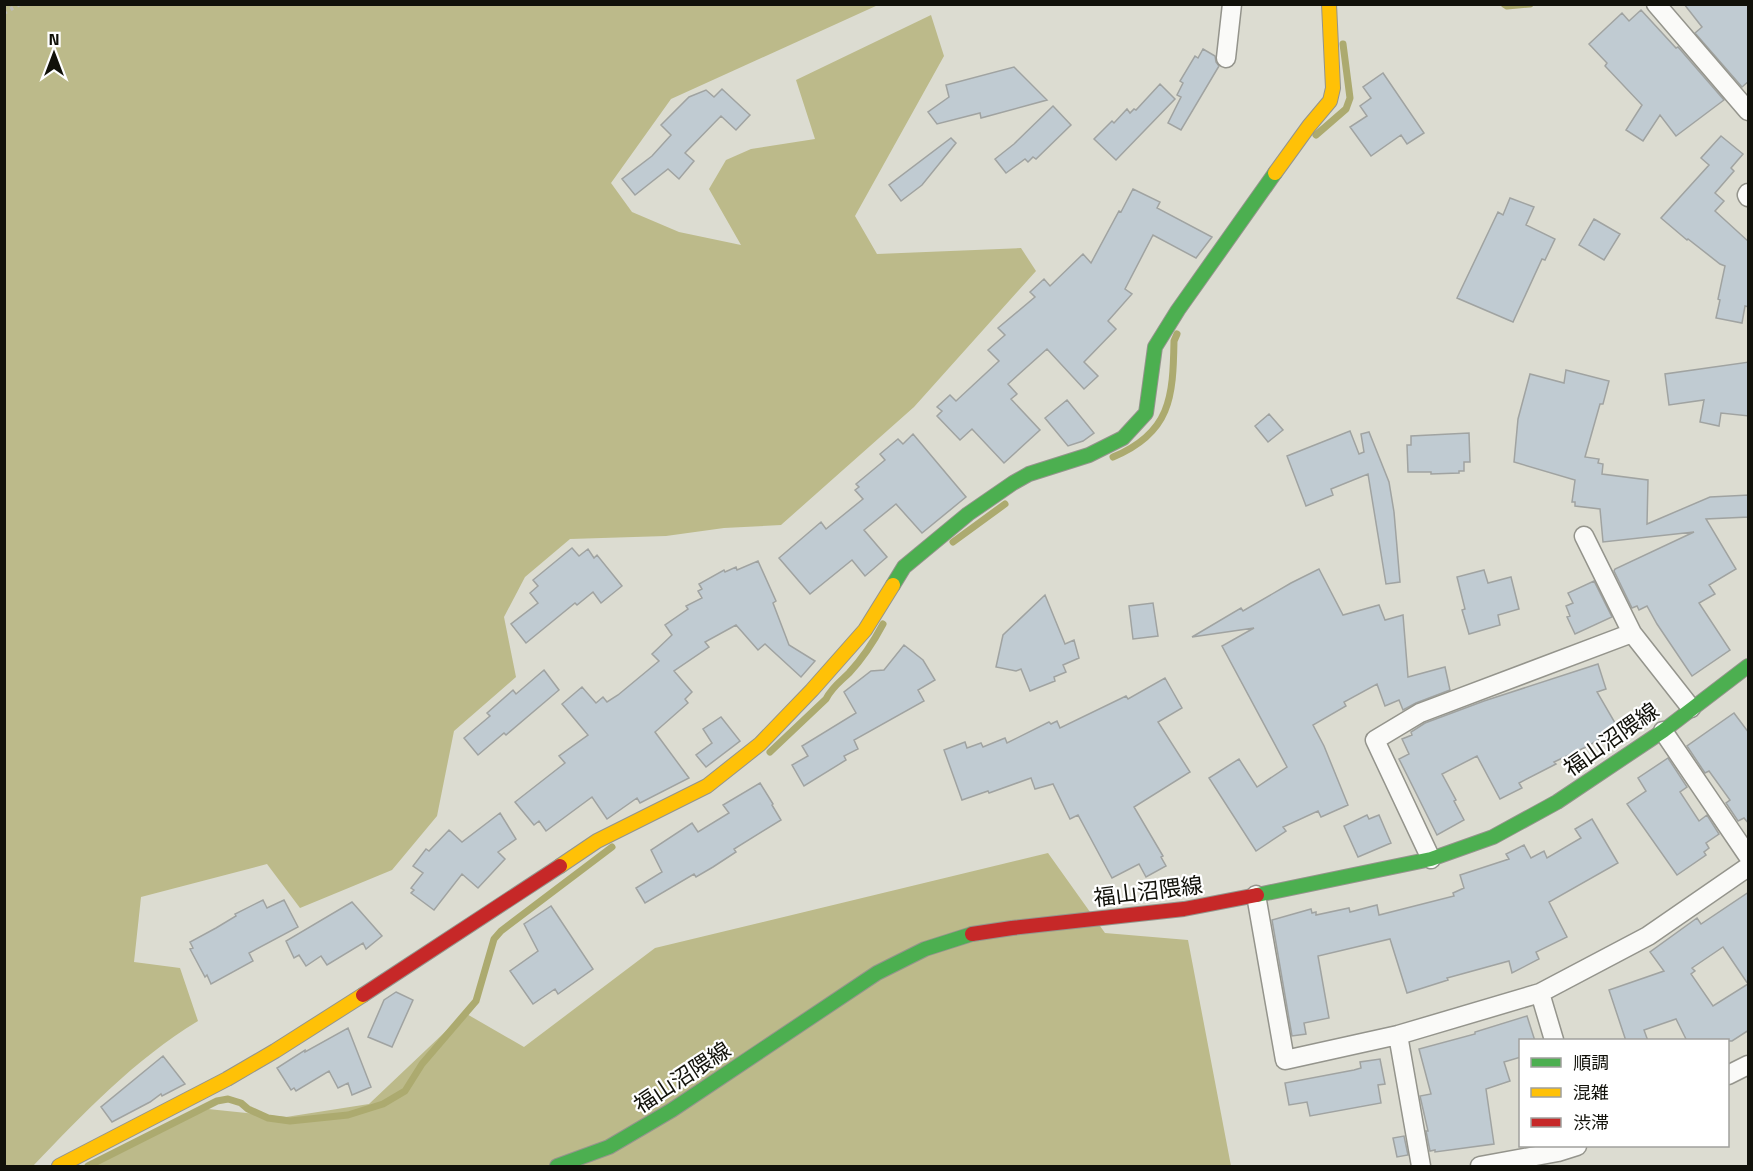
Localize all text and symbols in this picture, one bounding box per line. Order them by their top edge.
north arrow [24,24,84,84]
text: N [48,27,60,51]
street label: 福山沼隈線 [1556,694,1666,784]
street label: 福山沼隈線 [1091,867,1205,915]
street label: 福山沼隈線 [627,1033,737,1121]
legend [1519,1039,1729,1147]
text: 順調 [1573,1049,1609,1076]
text: 混雑 [1573,1079,1609,1106]
text: 渋滞 [1573,1109,1609,1136]

